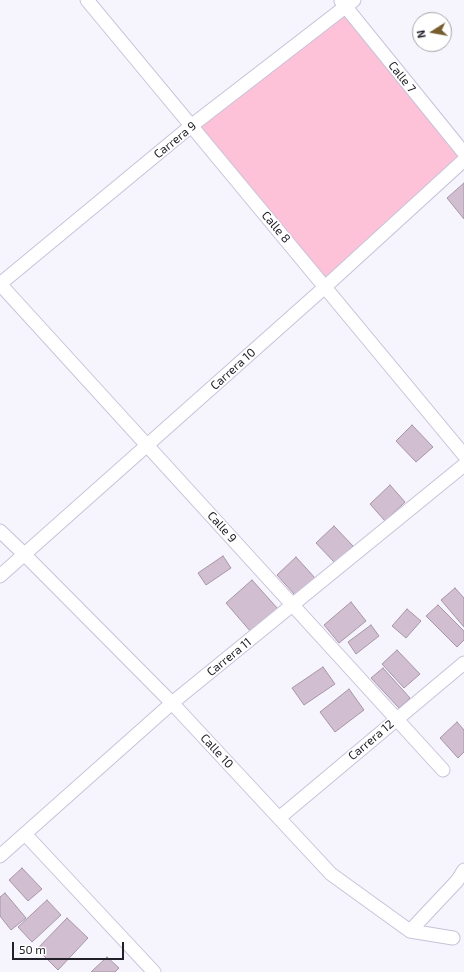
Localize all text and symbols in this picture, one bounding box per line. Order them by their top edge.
north arrow [412,12,452,52]
text: N [414,29,428,39]
street label: Calle 7 [385,59,419,95]
street label: Carrera 9 [151,119,199,161]
street label: Calle 8 [259,208,293,246]
street label: Carrera 10 [208,345,258,393]
street label: Calle 9 [204,509,240,545]
street label: Carrera 11 [204,635,254,679]
street label: Carrera 12 [345,717,397,763]
street label: Calle 10 [198,731,236,771]
scale bar [14,934,126,960]
text: 50 m [19,942,46,956]

